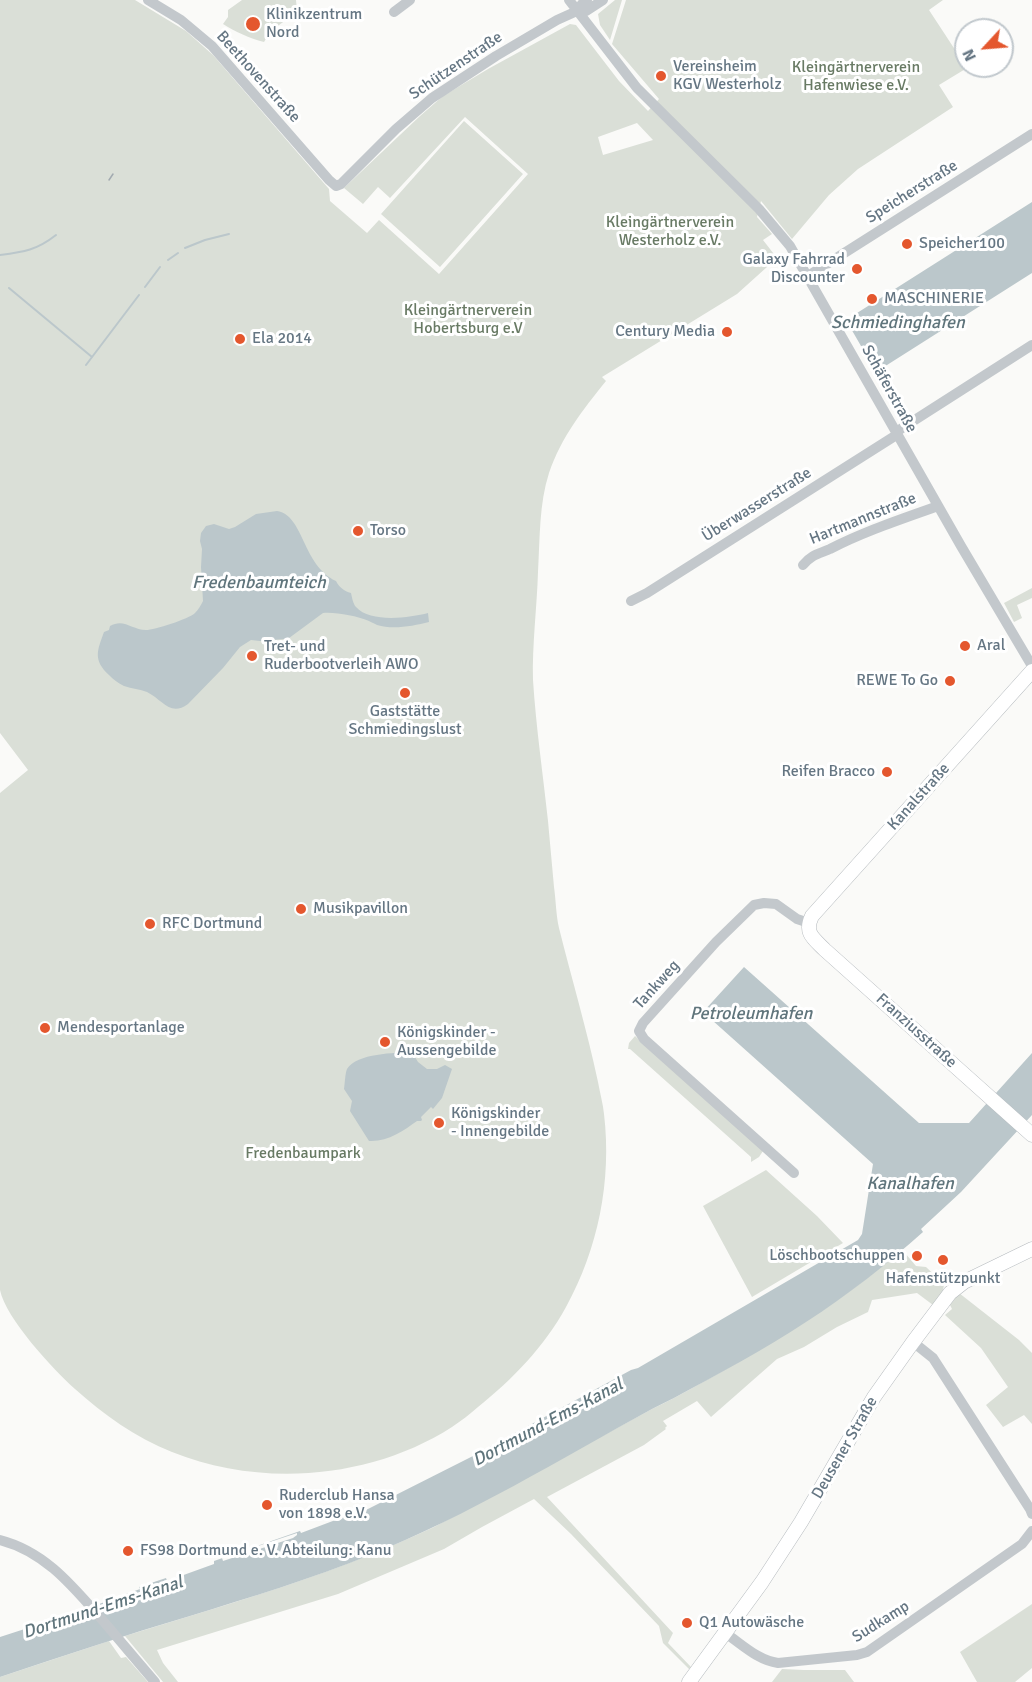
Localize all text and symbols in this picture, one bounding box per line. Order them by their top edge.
place label: Klinikzentrum Nord [266,5,362,43]
marker: Klinikzentrum Nord [244,15,262,33]
north arrow [954,18,1014,78]
street label: Beethovenstraße [212,27,304,127]
street label: Schützenstraße [406,28,506,104]
text: N [958,46,981,64]
place label: Vereinsheim KGV Westerholz [673,57,782,95]
park label: Kleingärtnerverein Hafenwiese e.V. [792,58,920,96]
marker: Vereinsheim KGV Westerholz [654,69,668,83]
street label: Speicherstraße [863,156,961,228]
park label: Kleingärtnerverein Westerholz e.V. [606,213,734,251]
place label: Speicher100 [919,234,1005,254]
marker: Speicher100 [900,237,914,251]
place label: Galaxy Fahrrad Discounter [743,250,845,288]
marker: Galaxy Fahrrad Discounter [850,262,864,276]
place label: MASCHINERIE [884,289,984,309]
marker: MASCHINERIE [865,292,879,306]
park label: Kleingärtnerverein Hobertsburg e.V [404,301,532,339]
water label: Schmiedinghafen [831,312,965,334]
place label: Century Media [615,322,715,342]
marker: Century Media [720,325,734,339]
place label: Ela 2014 [252,329,312,349]
marker: Ela 2014 [233,332,247,346]
street label: Schäferstraße [857,342,921,436]
street label: Überwasserstraße [699,464,815,546]
street label: Hartmannstraße [807,489,919,549]
place label: Torso [370,521,406,541]
marker: Torso [351,524,365,538]
water label: Fredenbaumteich [192,572,326,594]
place label: Aral [977,636,1005,656]
place label: Tret- und Ruderbootverleih AWO [264,637,419,675]
marker: Aral [958,639,972,653]
marker: Tret- und Ruderbootverleih AWO [245,649,259,663]
place label: REWE To Go [856,671,938,691]
marker: REWE To Go [943,674,957,688]
marker: Gaststätte Schmiedingslust [398,686,412,700]
place label: Gaststätte Schmiedingslust [348,702,462,740]
street label: Kanalstraße [884,759,954,835]
place label: Reifen Bracco [781,762,875,782]
marker: Reifen Bracco [880,765,894,779]
place label: Musikpavillon [313,899,408,919]
marker: Musikpavillon [294,902,308,916]
place label: RFC Dortmund [162,914,262,934]
marker: RFC Dortmund [143,917,157,931]
street label: Tankweg [630,957,684,1013]
street label: Franziusstraße [872,990,960,1072]
water label: Petroleumhafen [690,1003,812,1025]
place label: Mendesportanlage [57,1018,185,1038]
marker: Mendesportanlage [38,1021,52,1035]
place label: Königskinder - Aussengebilde [397,1023,496,1061]
marker: Königskinder - Aussengebilde [378,1035,392,1049]
place label: Königskinder - Innengebilde [451,1104,549,1142]
marker: Königskinder - Innengebilde [432,1116,446,1130]
park label: Fredenbaumpark [245,1144,361,1164]
water label: Kanalhafen [866,1173,954,1195]
place label: Löschbootschuppen [769,1246,905,1266]
marker: Löschbootschuppen [910,1249,924,1263]
marker: Hafenstützpunkt [936,1253,950,1267]
place label: Hafenstützpunkt [886,1269,1000,1289]
water label: Dortmund-Ems-Kanal [469,1374,627,1472]
street label: Deusener Straße [808,1394,882,1502]
place label: Ruderclub Hansa von 1898 e.V. [279,1486,395,1524]
marker: Ruderclub Hansa von 1898 e.V. [260,1498,274,1512]
place label: FS98 Dortmund e. V. Abteilung: Kanu [140,1541,391,1561]
marker: FS98 Dortmund e. V. Abteilung: Kanu [121,1544,135,1558]
water label: Dortmund-Ems-Kanal [20,1572,186,1644]
street label: Sudkamp [849,1597,913,1647]
place label: Q1 Autowäsche [699,1613,804,1633]
marker: Q1 Autowäsche [680,1616,694,1630]

